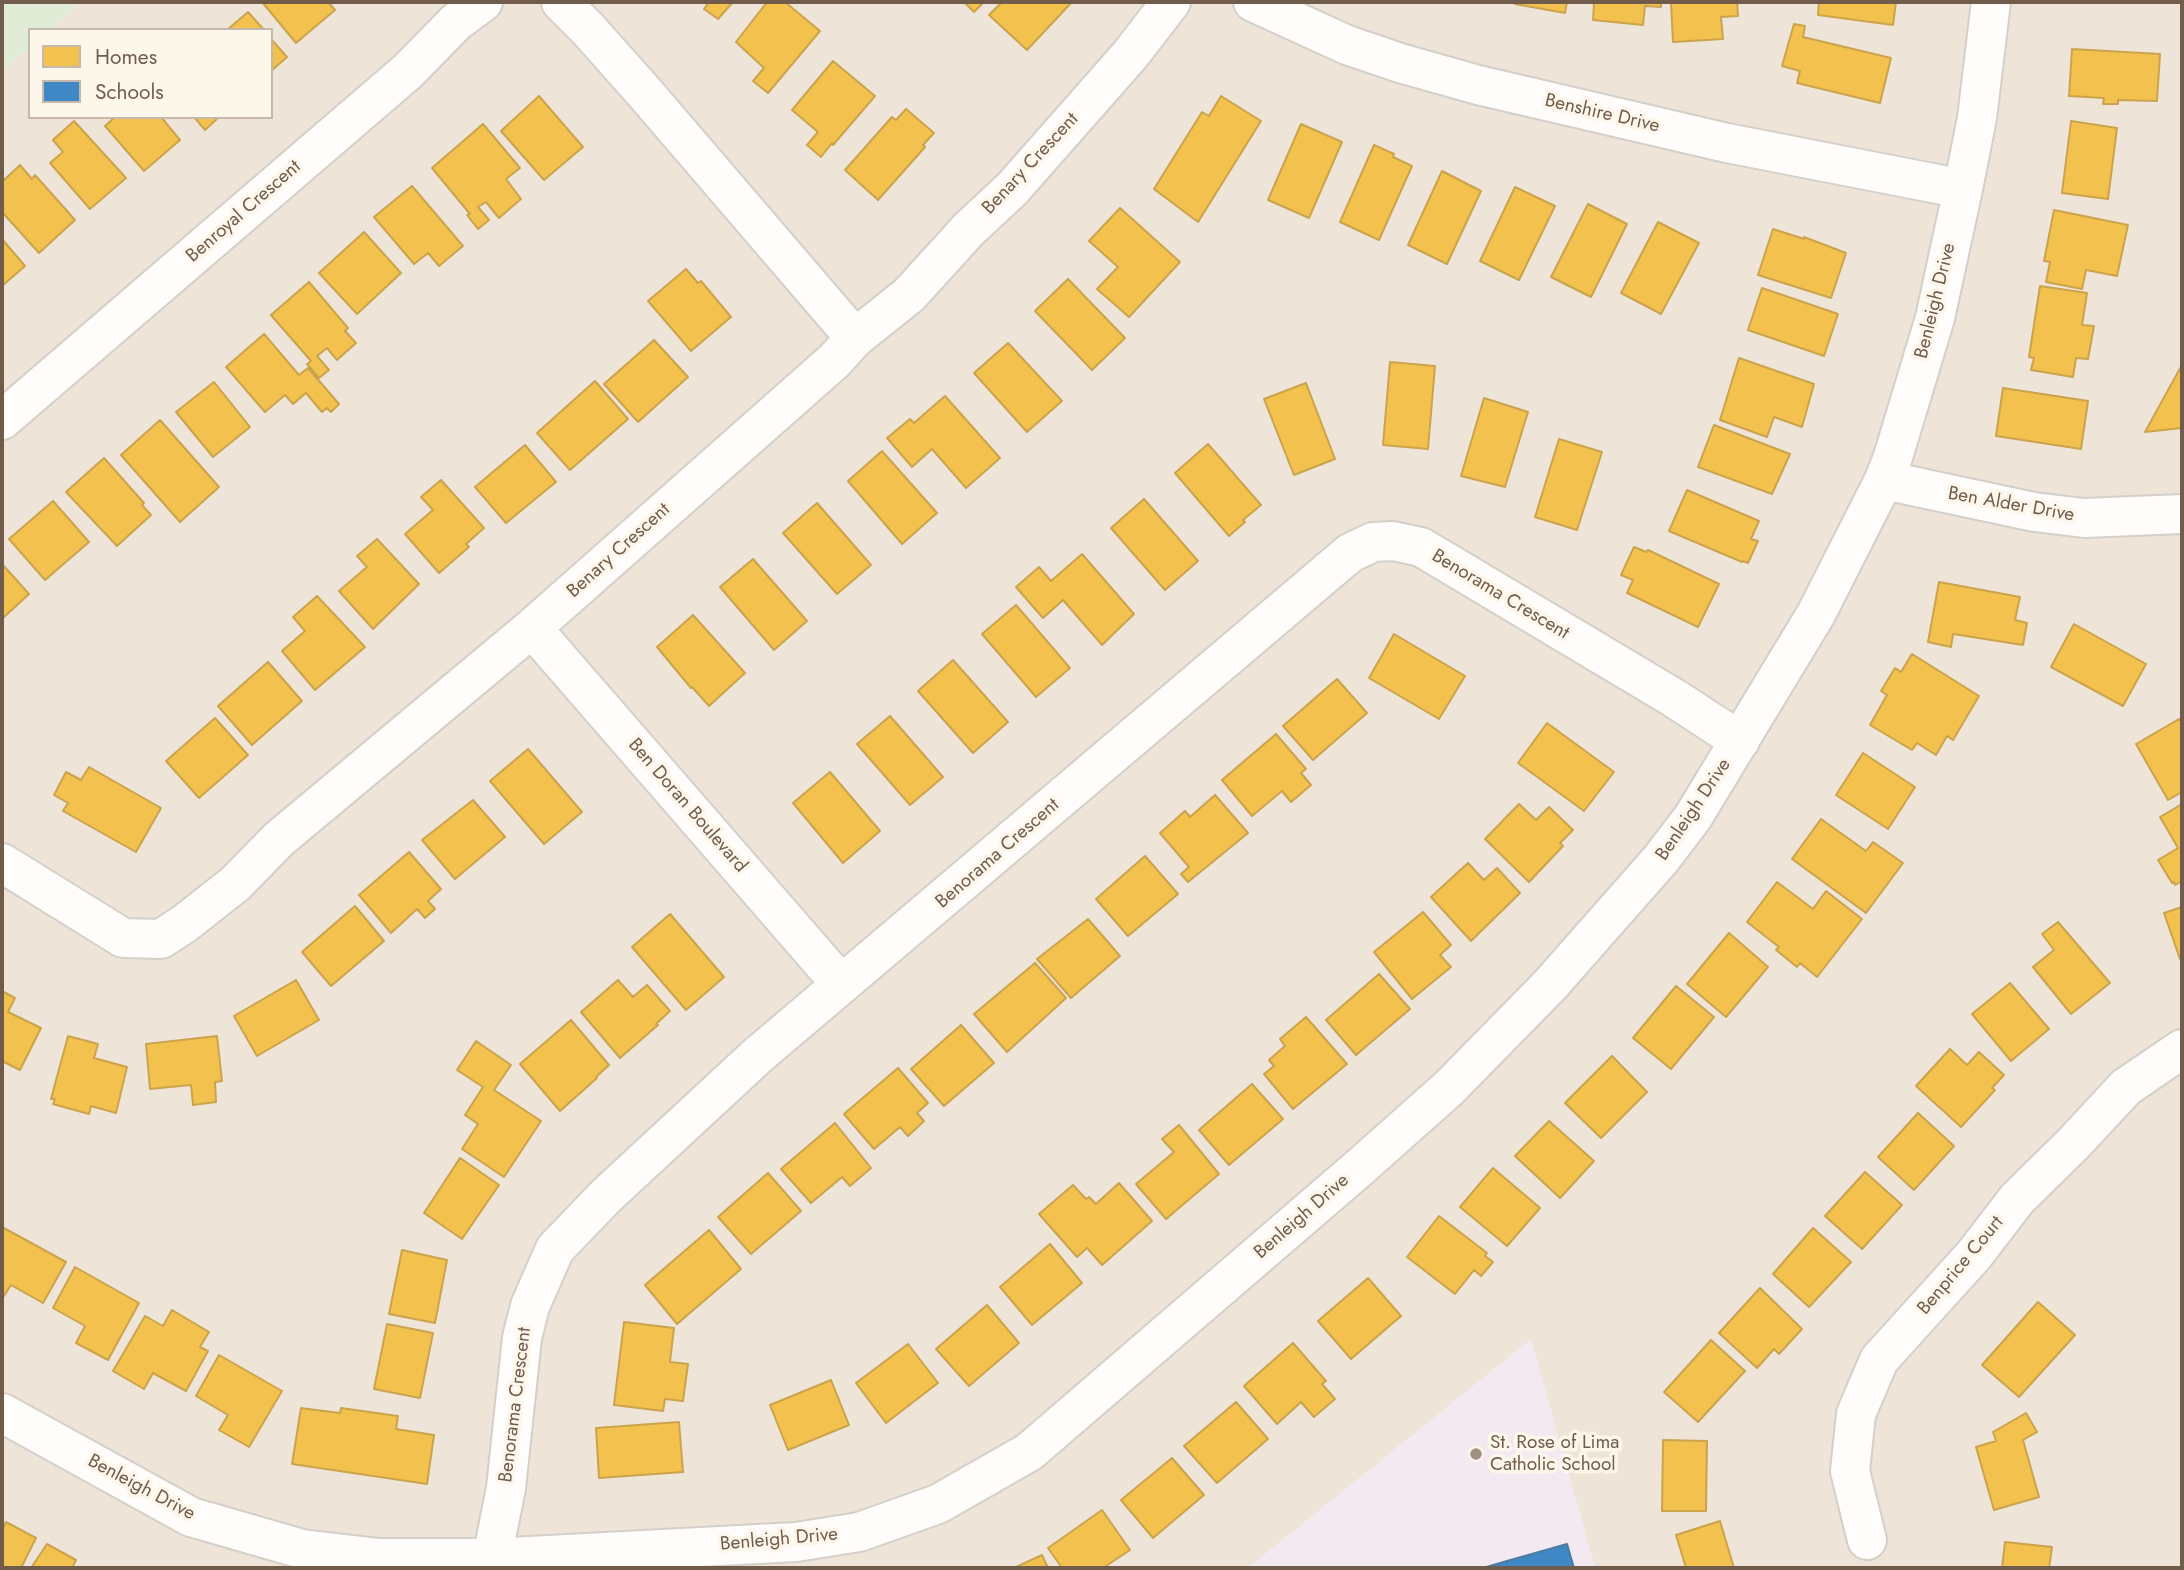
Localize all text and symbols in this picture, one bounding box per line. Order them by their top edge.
legend [28,28,273,119]
text: Homes [95,42,157,72]
text: Schools [95,77,164,107]
street label: Benshire Drive [1542,90,1662,138]
street label: Benary Crescent [978,108,1084,220]
street label: Benroyal Crescent [182,156,306,268]
street label: Benleigh Drive [1911,241,1961,361]
street label: Ben Alder Drive [1946,483,2076,527]
street label: Benary Crescent [563,499,675,603]
street label: Benorama Crescent [1427,545,1573,645]
street label: Ben Doran Boulevard [623,734,751,878]
street label: Benleigh Drive [1652,755,1736,865]
street label: Benorama Crescent [932,794,1064,914]
street label: Benleigh Drive [1250,1170,1354,1264]
street label: Benprice Court [1913,1212,2009,1320]
street label: Benorama Crescent [495,1326,537,1484]
place label: St. Rose of Lima Catholic School [1490,1432,1619,1476]
marker: St. Rose of Lima Catholic School [1468,1446,1484,1462]
street label: Benleigh Drive [83,1450,199,1526]
street label: Benleigh Drive [719,1523,839,1557]

